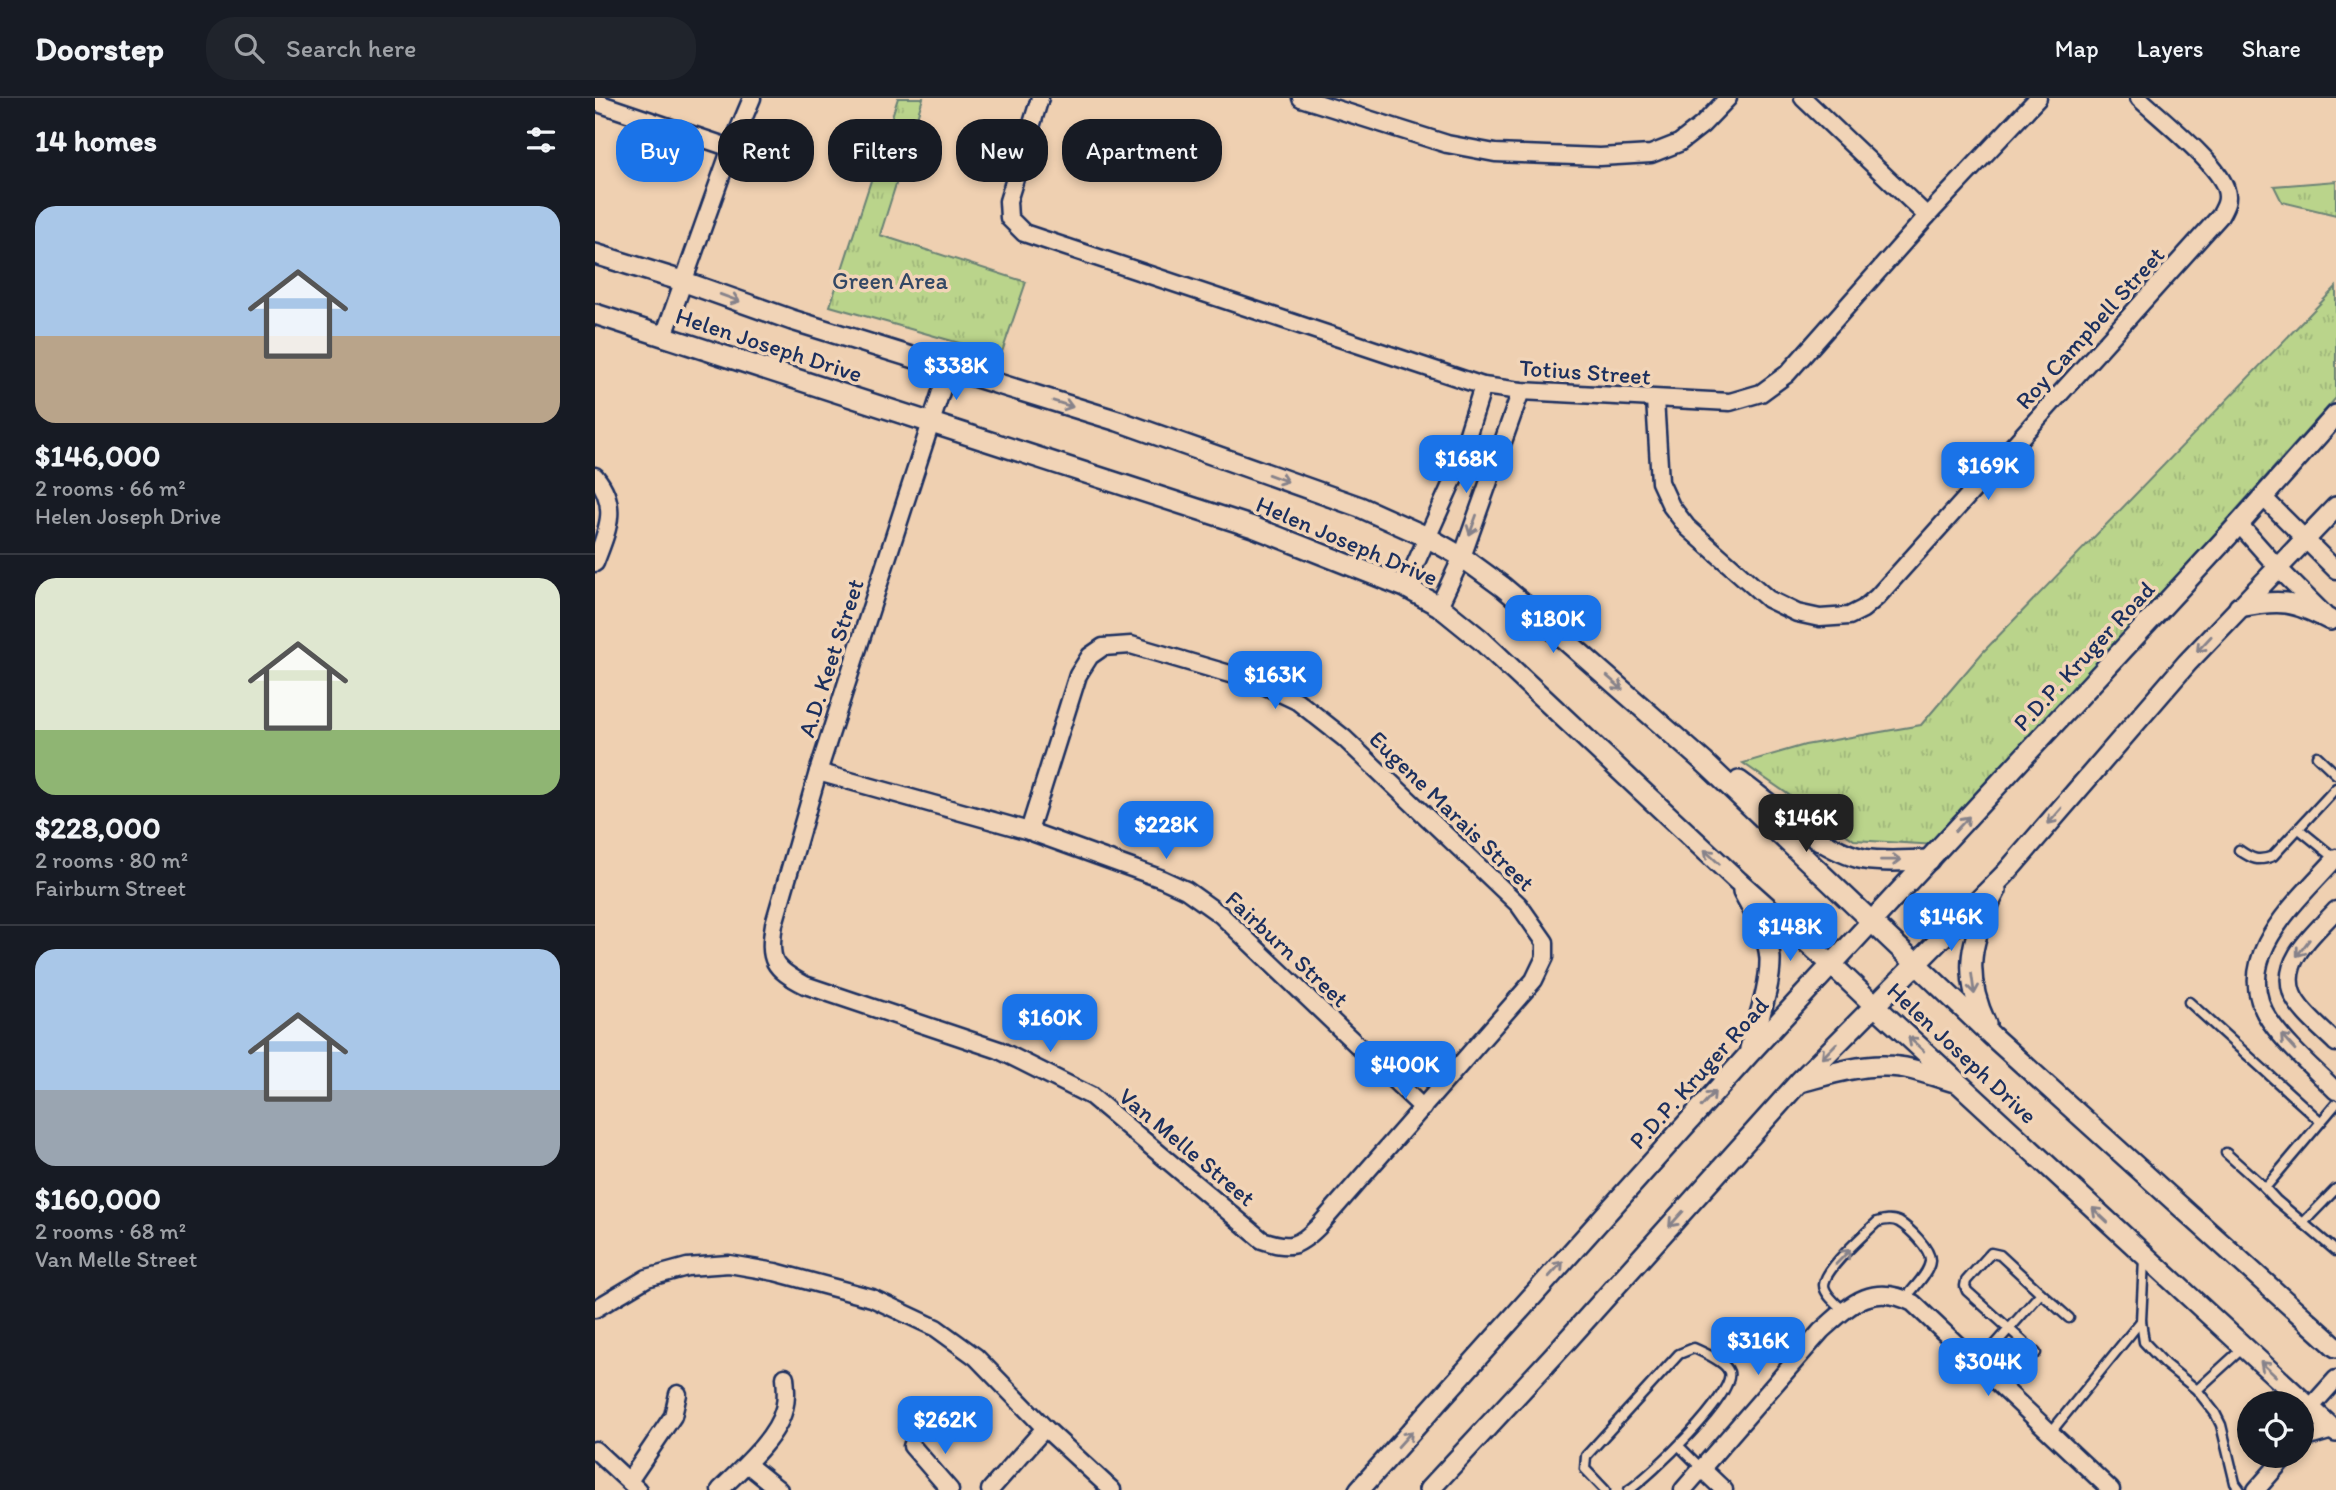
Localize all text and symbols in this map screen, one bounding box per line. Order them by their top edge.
search box [206,17,696,80]
text: Doorstep [35,29,164,68]
icon: search [230,29,268,67]
text: Search here [286,32,416,64]
text: Map [2055,34,2099,63]
text: Layers [2137,34,2204,63]
text: Share [2242,34,2301,63]
chip: Buy [616,119,704,182]
chip: Rent [718,119,814,182]
chip: Filters [828,119,942,182]
chip: New [956,119,1048,182]
chip: Apartment [1062,119,1222,182]
icon: filters [522,121,560,159]
text: 14 homes [35,122,157,159]
street label: Roy Campbell Street [2009,240,2170,415]
icon: home [235,251,361,377]
park label: Green Area [832,266,949,295]
one-way arrow [718,293,740,305]
street label: Helen Joseph Drive [672,301,866,388]
pin: $338K [907,342,1005,402]
text: $338K [924,351,988,379]
street label: Totius Street [1518,352,1652,391]
one-way arrow [1052,399,1074,412]
pin: $168K [1417,436,1515,495]
text: $146,000 [35,437,161,474]
pin: $169K [1939,442,2037,502]
text: $168K [1435,444,1497,472]
text: $169K [1957,451,2019,479]
one-way arrow [1267,473,1289,485]
text: 2 rooms · 66 m² [35,474,186,502]
street label: Helen Joseph Drive [1252,489,1442,592]
text: Helen Joseph Drive [35,502,221,530]
one-way arrow [1466,513,1478,535]
street label: A.D. Keet Street [791,575,870,741]
street label: P.D.P. Kruger Road [2007,575,2161,737]
pin: $180K [1504,596,1602,655]
text: $180K [1521,604,1585,632]
icon: home [235,623,361,749]
one-way arrow [2196,635,2212,653]
pin: $163K [1226,652,1324,711]
text: $163K [1244,660,1306,688]
one-way arrow [1606,675,1624,691]
street label: Eugene Marais Street [1364,724,1541,897]
pin: $146K [1757,794,1855,854]
pin: $228K [1117,802,1215,861]
text: $146K [1774,803,1838,831]
one-way arrow [2047,807,2063,825]
text: $228,000 [35,809,161,846]
text: $228K [1134,810,1198,838]
one-way arrow [1953,816,1970,833]
text: 2 rooms · 80 m² [35,846,188,874]
one-way arrow [1704,848,1721,865]
one-way arrow [1879,853,1902,867]
text: Fairburn Street [35,874,186,902]
street label: Fairburn Street [1220,884,1355,1013]
pin: $146K [1902,894,2000,953]
text: $146K [1919,902,1983,930]
pin: $148K [1741,904,1839,963]
text: $148K [1758,912,1822,940]
one-way arrow [2296,938,2311,957]
one-way arrow [1966,972,1979,995]
street label: Helen Joseph Drive [1881,976,2043,1130]
street label: P.D.P. Kruger Road [1623,991,1775,1155]
icon: home [235,994,361,1120]
pin: $160K [1001,995,1099,1054]
text: $160K [1018,1003,1082,1031]
one-way arrow [2280,1033,2296,1051]
one-way arrow [1908,1035,1925,1052]
pin: $400K [1356,1042,1454,1101]
one-way arrow [1821,1042,1838,1059]
text: $400K [1371,1050,1439,1078]
street label: Van Melle Street [1113,1081,1262,1212]
one-way arrow [1699,1091,1715,1109]
text: $160,000 [35,1180,161,1217]
one-way arrow [2091,1207,2109,1223]
one-way arrow [1668,1210,1684,1228]
text: 2 rooms · 68 m² [35,1217,186,1245]
text: Van Melle Street [35,1245,197,1273]
one-way arrow [1835,1249,1852,1266]
one-way arrow [1548,1260,1564,1278]
pin: $316K [1709,1318,1807,1377]
text: $316K [1727,1326,1789,1354]
pin: $304K [1939,1338,2037,1398]
text: $304K [1955,1347,2021,1375]
one-way arrow [2259,1361,2277,1377]
map controls [2237,1391,2314,1468]
button: locate [2237,1391,2314,1468]
pin: $262K [896,1396,994,1456]
text: $262K [914,1405,976,1433]
one-way arrow [1397,1430,1413,1448]

